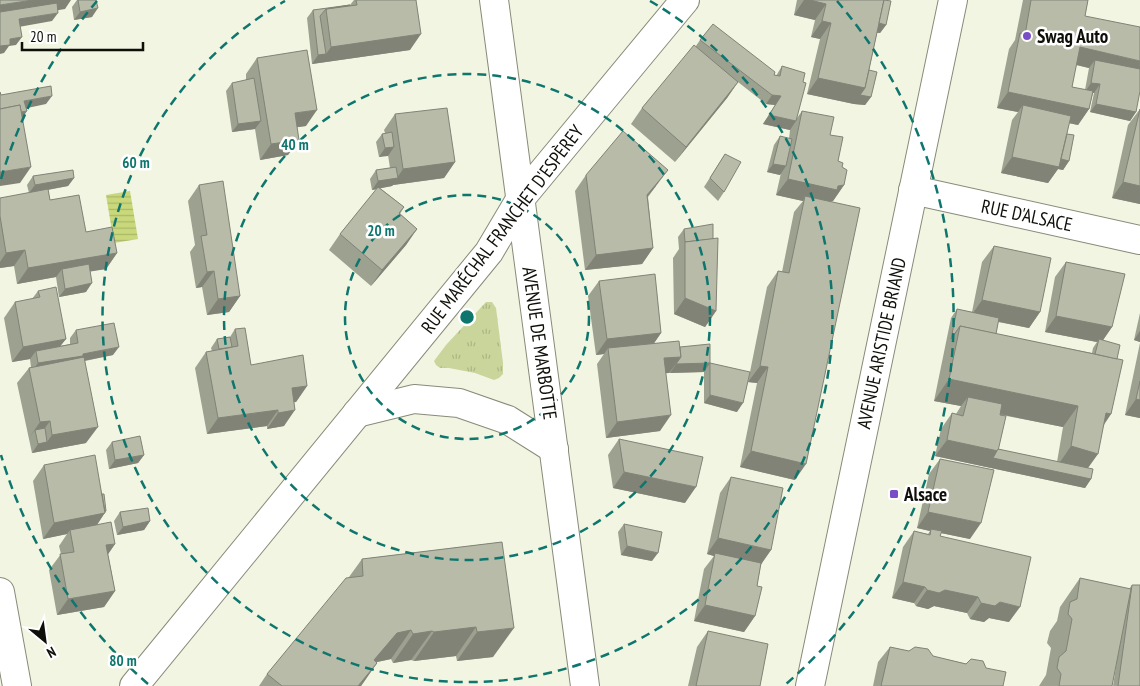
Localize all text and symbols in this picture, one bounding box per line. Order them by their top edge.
scale bar [22,20,144,52]
place label: Swag Auto [1037,24,1108,48]
text: 20 m [30,27,56,46]
marker: Swag Auto [1021,30,1033,42]
street label: RUE MARÉCHAL FRANCHET D'ESPÈREY [416,120,589,338]
text: 40 m [281,135,309,154]
text: 60 m [122,153,150,172]
street label: RUE D'ALSACE [979,194,1075,236]
text: 20 m [367,221,395,240]
street label: AVENUE ARISTIDE BRIAND [851,255,911,431]
street label: AVENUE DE MARBOTTE [517,265,563,421]
centre of rings [458,308,476,326]
place label: Alsace [903,482,947,506]
marker: Alsace [888,488,900,500]
north arrow [20,616,70,666]
text: N [44,643,59,662]
text: 80 m [109,651,137,670]

